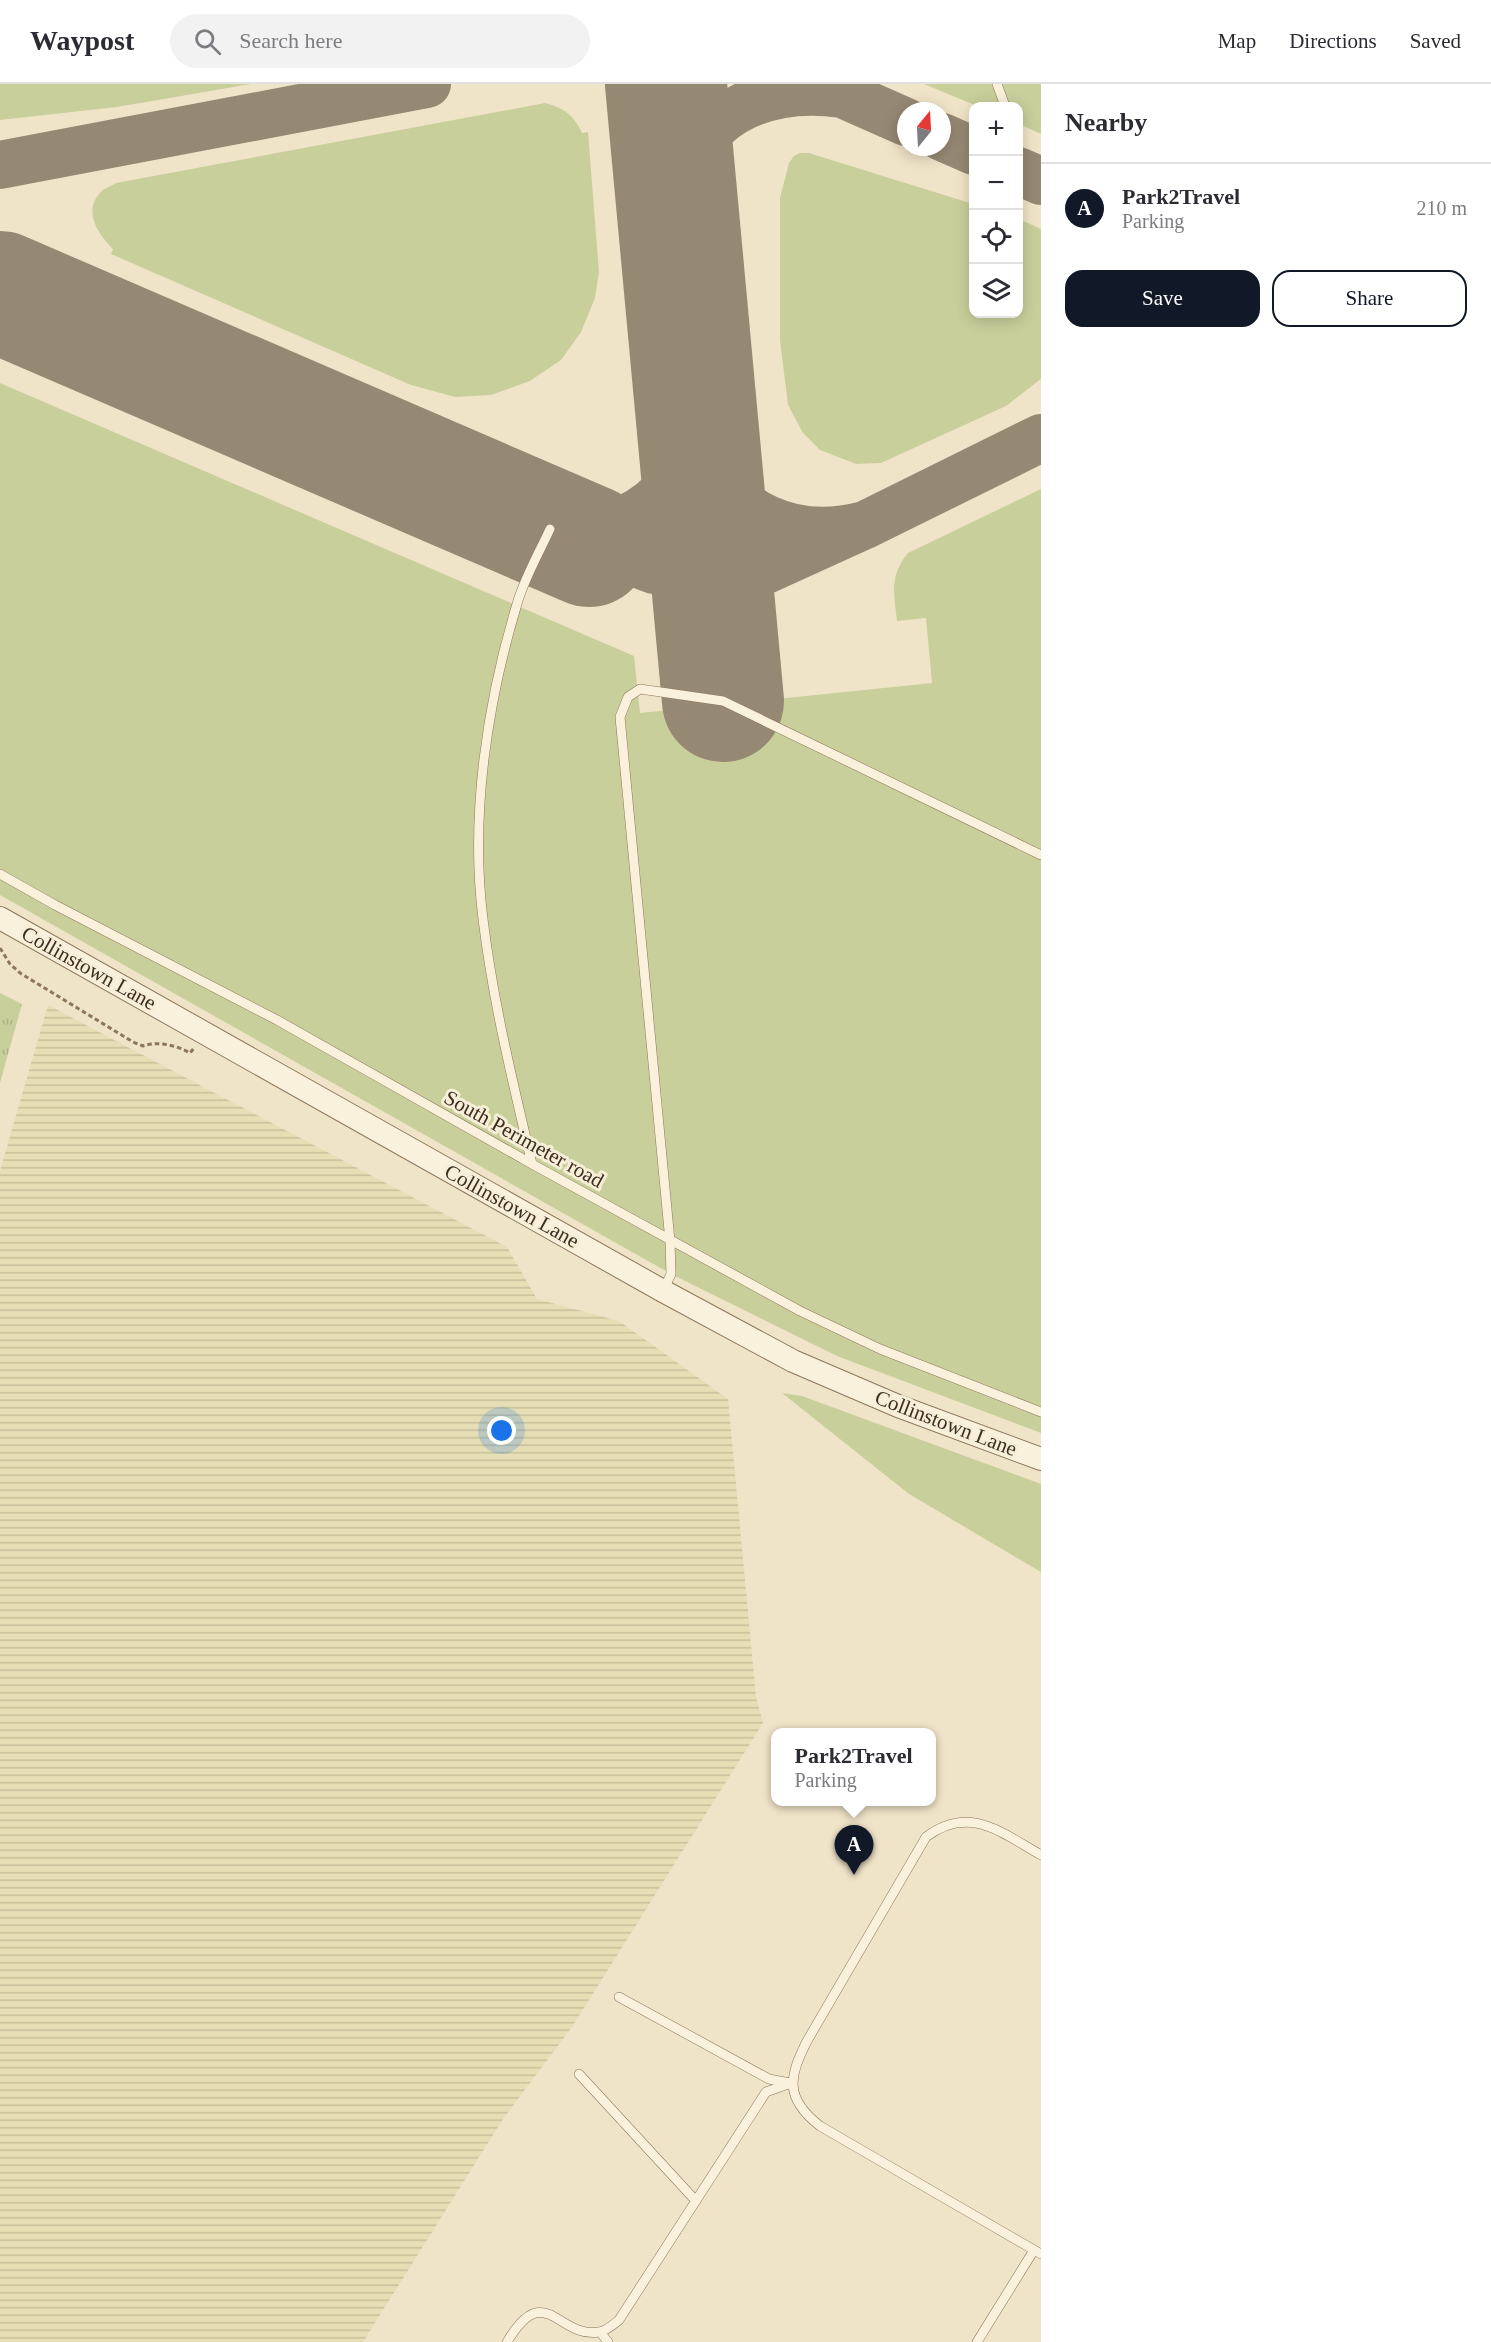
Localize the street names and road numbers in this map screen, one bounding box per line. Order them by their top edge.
street label: Collinstown Lane [18,921,160,1015]
street label: South Perimeter road [440,1085,608,1193]
street label: Collinstown Lane [441,1159,583,1253]
street label: Collinstown Lane [872,1385,1020,1461]

